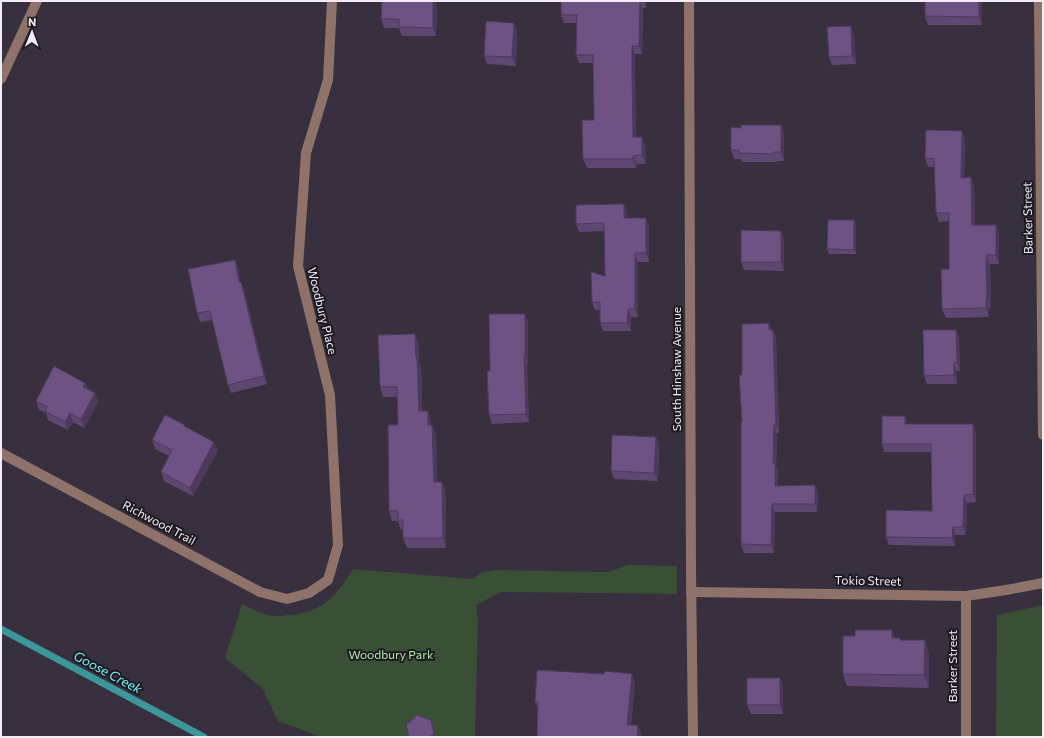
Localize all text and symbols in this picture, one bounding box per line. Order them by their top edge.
north arrow [12,12,52,52]
text: N [28,15,36,28]
street label: Barker Street [1019,182,1035,254]
street label: Woodbury Place [305,266,341,356]
street label: South Hinshaw Avenue [669,307,683,431]
street label: Richwood Trail [121,497,198,547]
street label: Tokio Street [834,572,902,588]
street label: Barker Street [945,630,959,702]
water label: Goose Creek [71,647,146,697]
park label: Woodbury Park [349,647,434,661]

